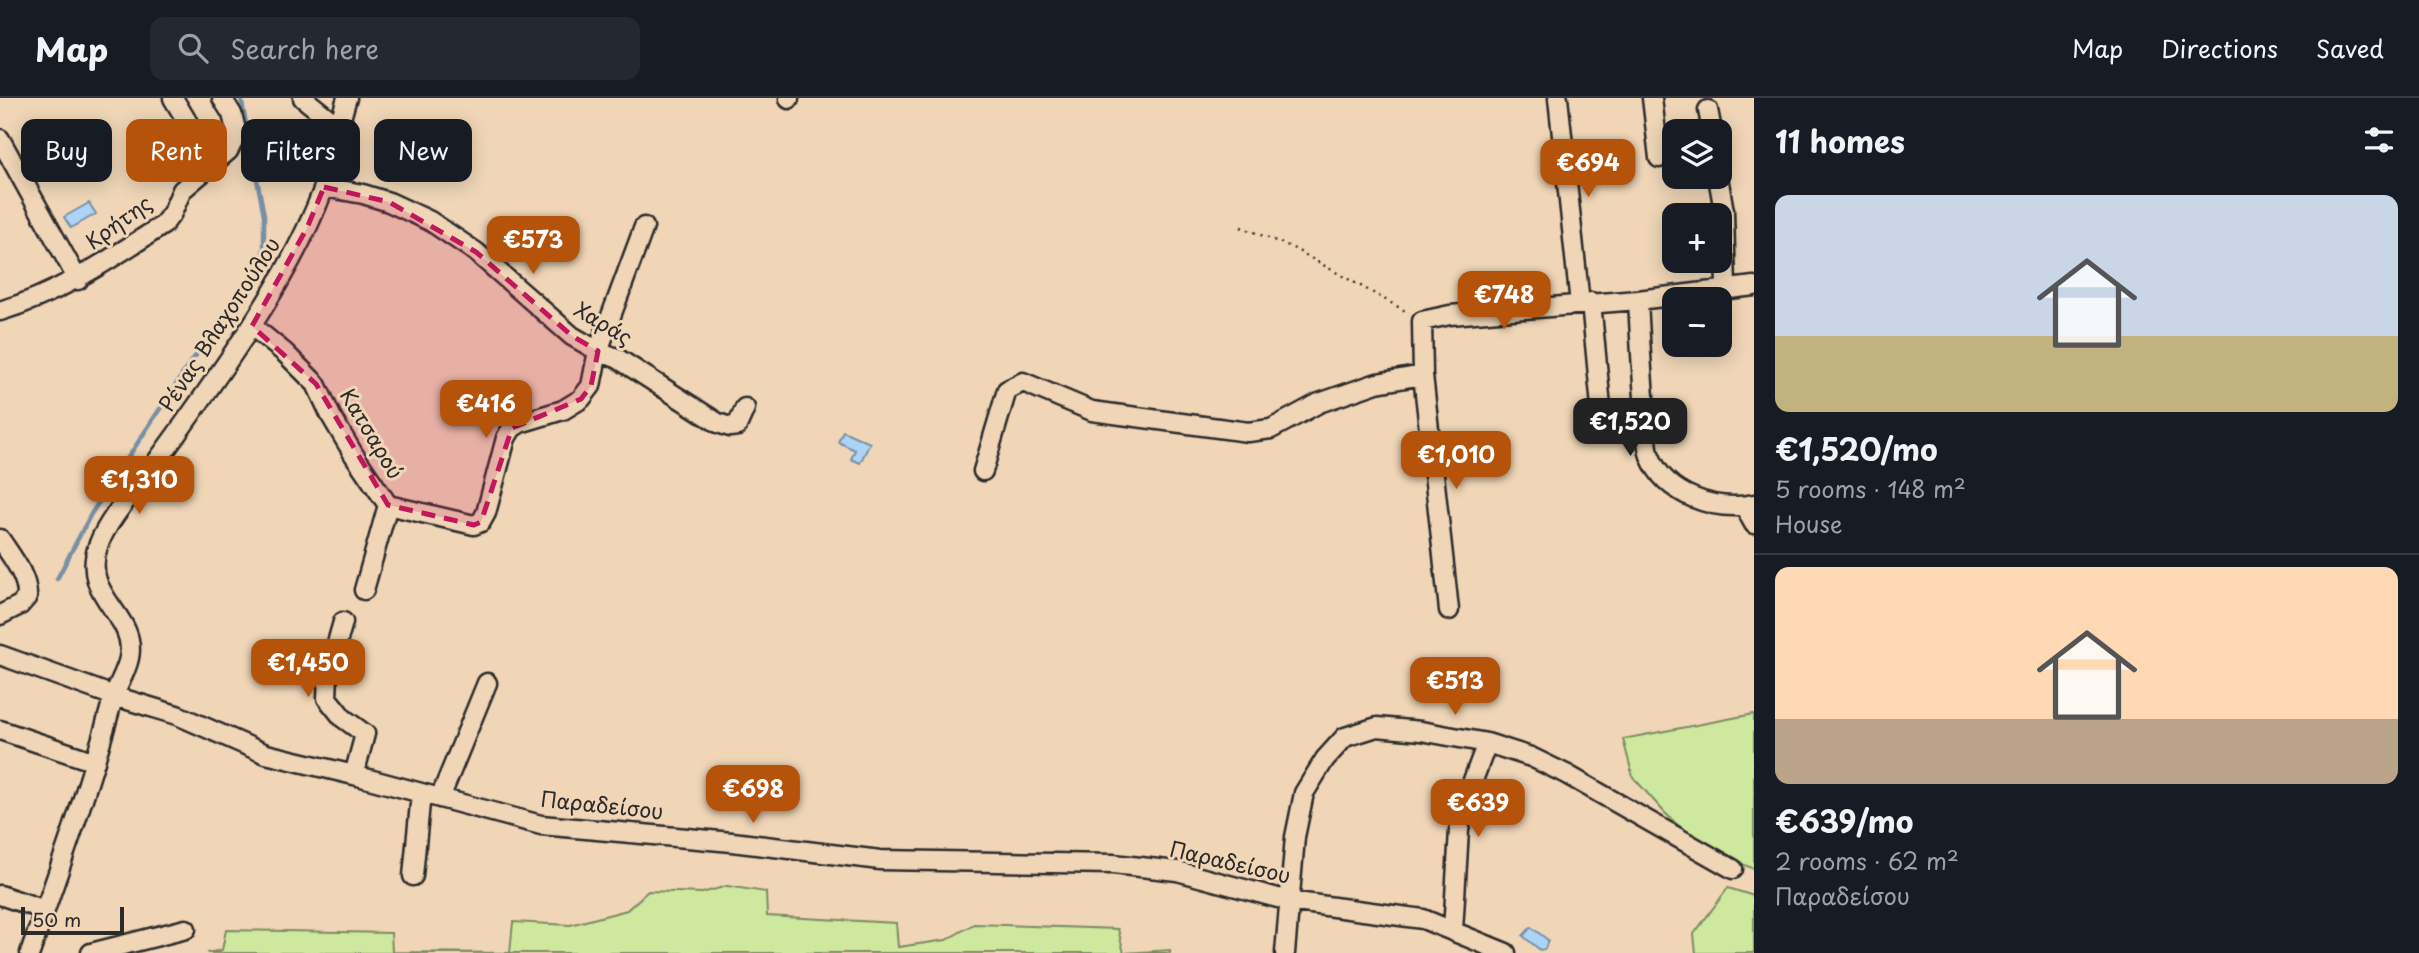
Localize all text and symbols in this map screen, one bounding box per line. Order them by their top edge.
search box [150,17,640,80]
text: Map [35,23,108,73]
icon: search [174,29,212,67]
text: Search here [230,29,379,68]
text: Map [2072,30,2123,66]
text: Directions [2161,30,2278,66]
text: Saved [2316,30,2384,66]
text: 11 homes [1775,118,1905,163]
chip: Buy [21,119,112,182]
chip: Rent [126,119,227,182]
chip: Filters [241,119,360,182]
chip: New [374,119,472,182]
map controls [1662,119,1732,357]
button: layers [1662,119,1732,189]
icon: filters [2360,121,2398,159]
pin: €694 [1547,140,1629,199]
text: €694 [1556,144,1620,179]
street label: Κρήτης [78,186,158,257]
button: + [1662,203,1732,273]
pin: €573 [492,216,574,276]
text: €573 [503,221,563,256]
street label: Ρένας Βλαχοπούλου [150,230,287,418]
icon: home [2024,240,2150,366]
pin: €748 [1463,272,1545,331]
text: €748 [1474,276,1534,311]
button: − [1662,287,1732,357]
street label: Χαράς [569,292,639,352]
pin: €416 [445,380,527,440]
street label: Κατσαρού [333,382,412,484]
text: €416 [456,385,516,420]
pin: €1,520 [1573,398,1687,458]
text: €1,520 [1589,403,1671,438]
text: €1,520/mo [1775,426,1938,471]
pin: €1,010 [1399,432,1513,491]
text: €1,010 [1417,436,1495,471]
pin: €1,310 [82,456,196,516]
text: €1,310 [100,461,178,496]
text: 5 rooms · 148 m² [1775,471,1966,506]
text: House [1775,506,1842,541]
icon: home [2024,612,2150,738]
pin: €1,450 [251,640,365,699]
text: €1,450 [267,644,349,679]
pin: €513 [1414,658,1496,717]
text: €513 [1426,662,1484,697]
pin: €698 [712,766,794,825]
text: €698 [722,770,784,805]
pin: €639 [1437,780,1519,839]
street label: Παραδείσου [539,782,665,826]
text: €639 [1447,784,1509,819]
text: €639/mo [1775,798,1913,843]
street label: Παραδείσου [1167,832,1294,890]
text: 2 rooms · 62 m² [1775,843,1959,878]
text: Παραδείσου [1775,878,1910,913]
scale bar [21,904,124,936]
text: 50 m [32,905,81,933]

